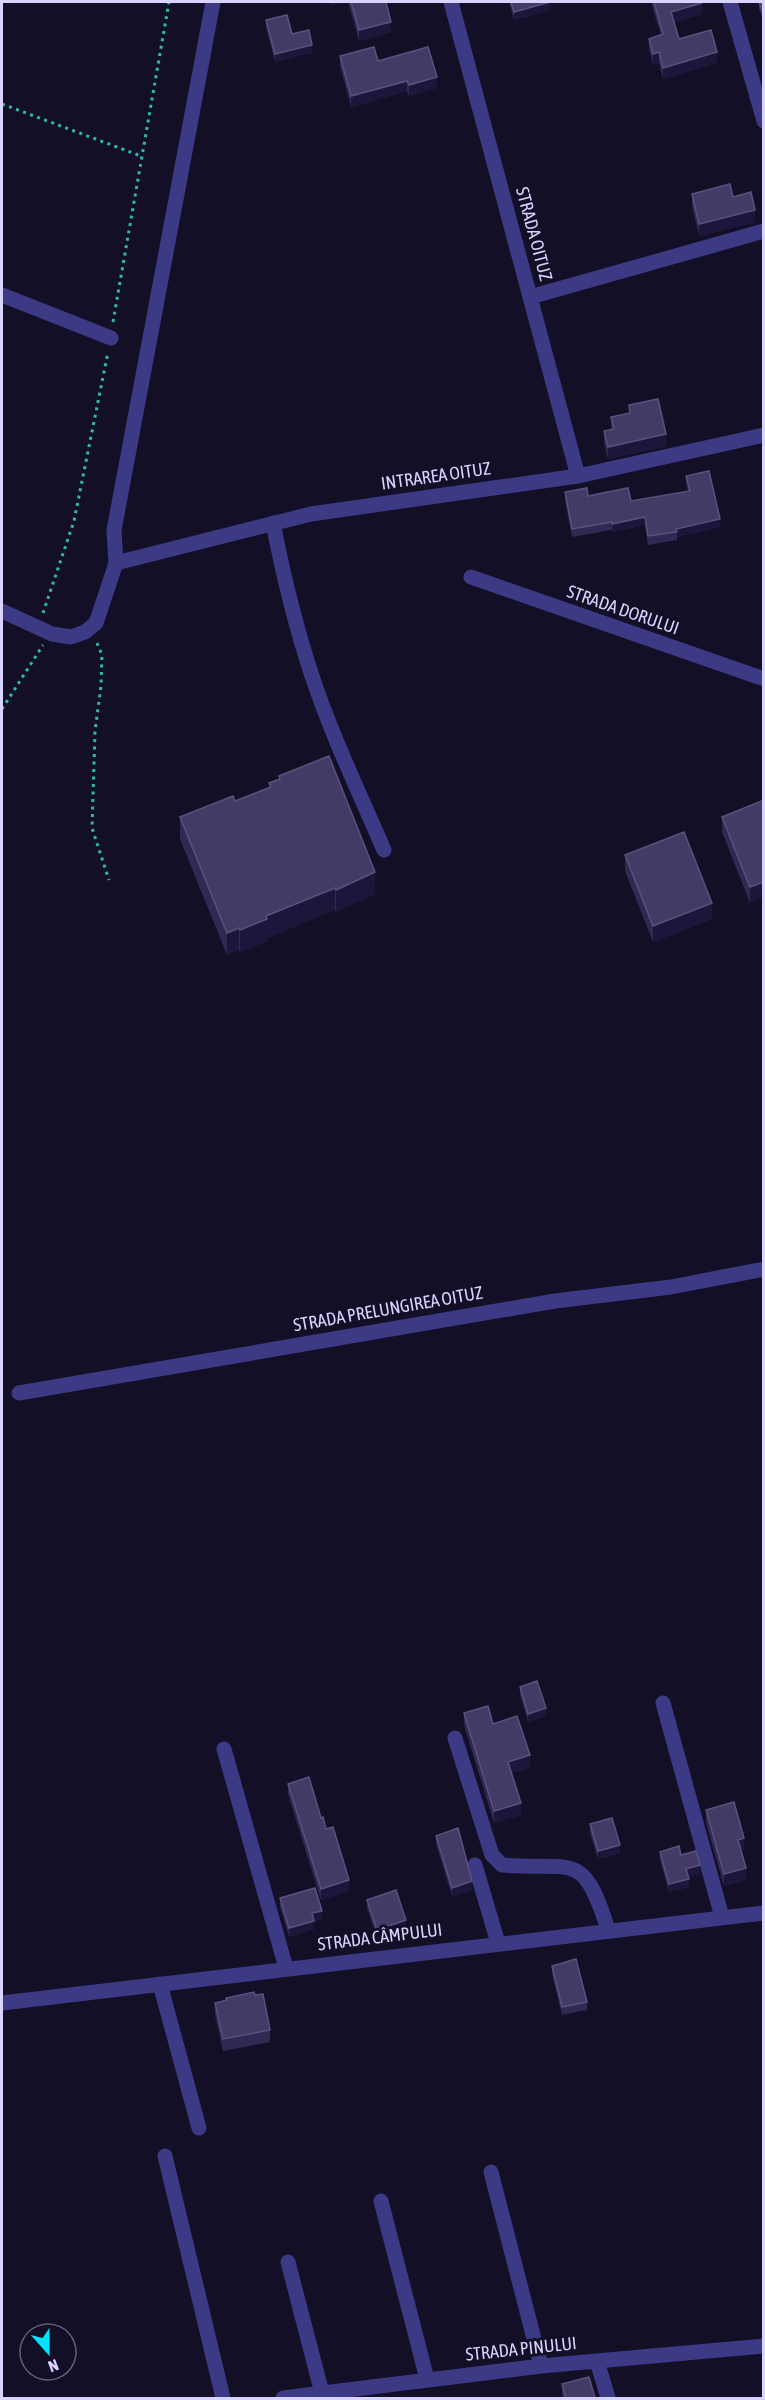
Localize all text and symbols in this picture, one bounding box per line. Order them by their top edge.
street label: STRADA OITUZ [512,185,557,283]
street label: INTRAREA OITUZ [380,457,492,494]
street label: STRADA DORULUI [564,581,682,639]
street label: STRADA PRELUNGIREA OITUZ [291,1281,484,1336]
street label: STRADA CÂMPULUI [317,1918,443,1955]
north arrow [18,2322,78,2382]
street label: STRADA PINULUI [464,2332,577,2365]
text: N [46,2356,61,2376]

